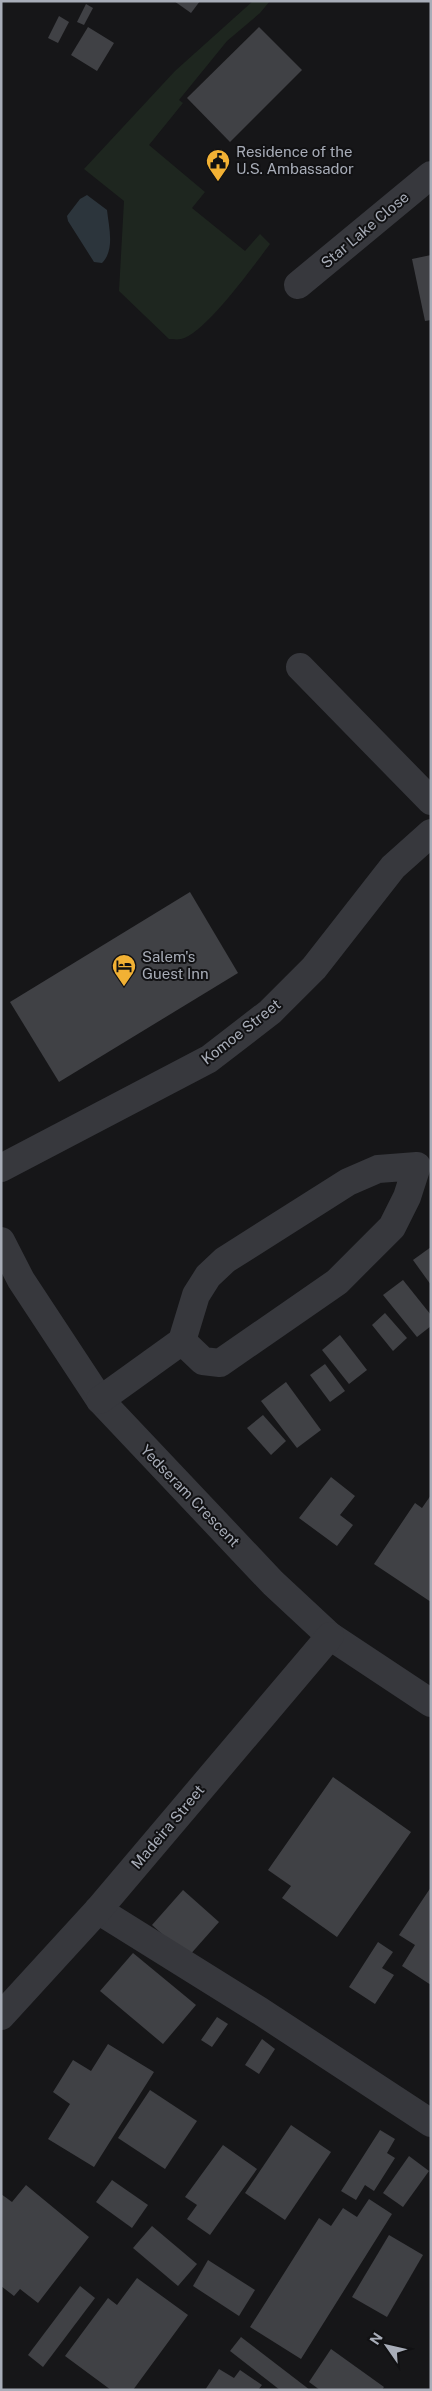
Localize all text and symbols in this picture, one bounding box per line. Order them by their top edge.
place label: Residence of the U.S. Ambassador [236,143,354,177]
public building icon: Residence of the U.S. Ambassador [205,148,231,182]
street label: Star Lake Close [317,188,412,271]
place label: Salem's Guest Inn [142,948,209,982]
hotel icon: Salem's Guest Inn [111,953,137,987]
street label: Komoe Street [198,995,284,1068]
street label: Yedseram Crescent [137,1441,244,1550]
street label: Madeira Street [128,1781,208,1872]
north arrow [362,2321,412,2371]
text: N [367,2330,386,2348]

